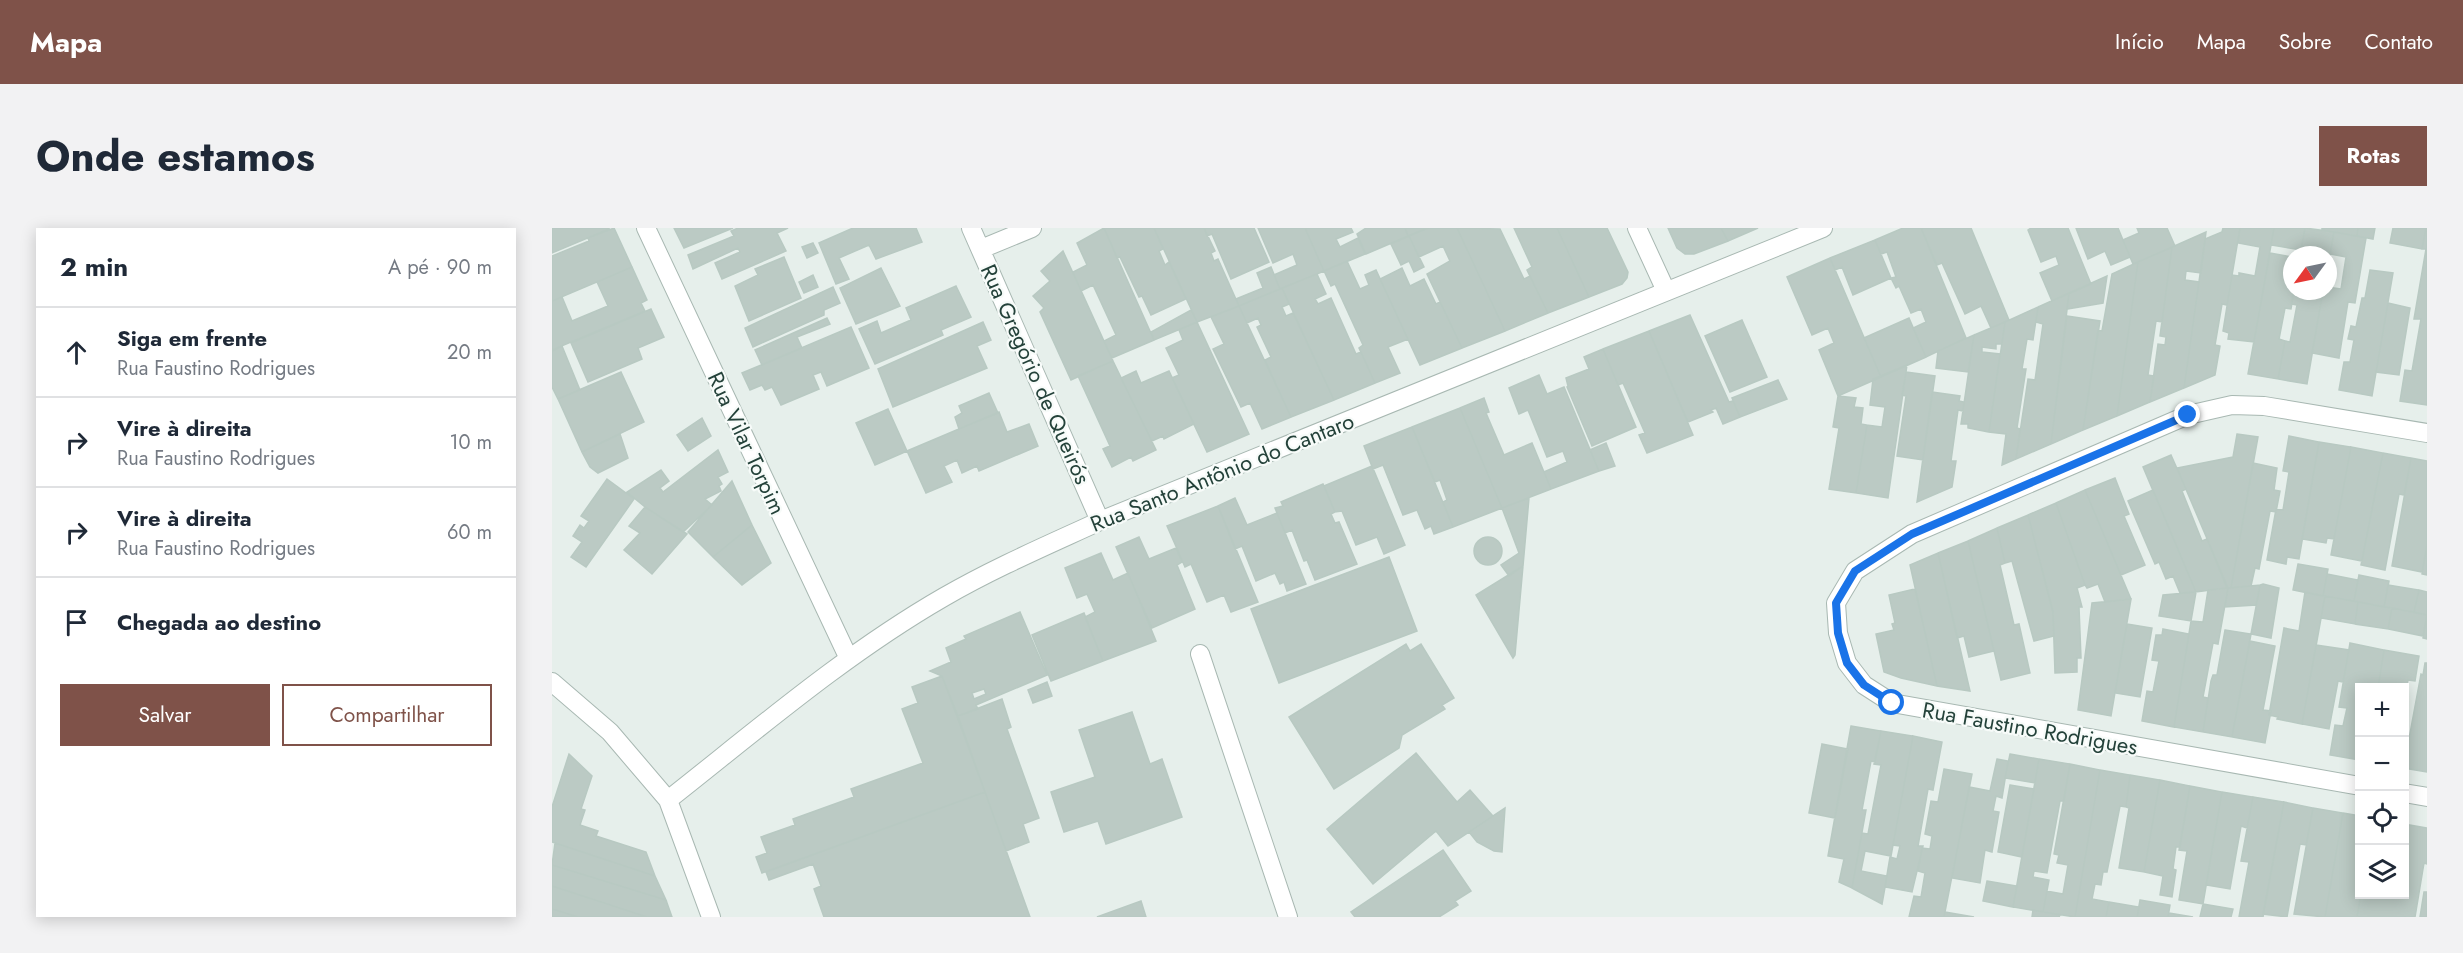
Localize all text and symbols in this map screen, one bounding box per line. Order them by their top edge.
text: Mapa [30,22,102,63]
text: Início [2115,27,2164,57]
text: Mapa [2197,27,2246,57]
text: Sobre [2279,27,2331,57]
text: Contato [2364,27,2433,57]
text: Onde estamos [36,126,315,187]
button: Rotas [2319,126,2427,186]
north arrow [2283,246,2337,300]
text: 2 min [60,248,128,286]
text: A pé · 90 m [388,253,492,282]
street label: Rua Gregório de Queirós [973,259,1099,489]
text: Siga em frente [117,322,267,354]
icon: ahead [60,336,93,369]
text: 20 m [447,338,492,367]
text: Rua Faustino Rodrigues [117,354,315,383]
street label: Rua Vilar Torpim [700,366,794,520]
route end [2174,401,2200,427]
street label: Rua Santo Antônio do Cantaro [1085,404,1359,540]
text: Vire à direita [117,412,252,444]
icon: right [60,426,93,459]
text: 10 m [449,428,492,457]
text: Rua Faustino Rodrigues [117,444,315,473]
text: Vire à direita [117,502,252,534]
icon: right [60,516,93,549]
text: 60 m [447,518,492,547]
text: Rua Faustino Rodrigues [117,534,315,563]
icon: arrive [60,606,93,639]
text: Chegada ao destino [117,606,321,638]
map controls [2355,683,2409,899]
button: + [2355,683,2409,737]
button: Salvar [60,684,270,746]
button: Compartilhar [282,684,492,746]
route start [1878,689,1904,715]
street label: Rua Faustino Rodrigues [1920,693,2140,763]
button: − [2355,737,2409,791]
button: locate [2355,791,2409,845]
button: layers [2355,845,2409,899]

